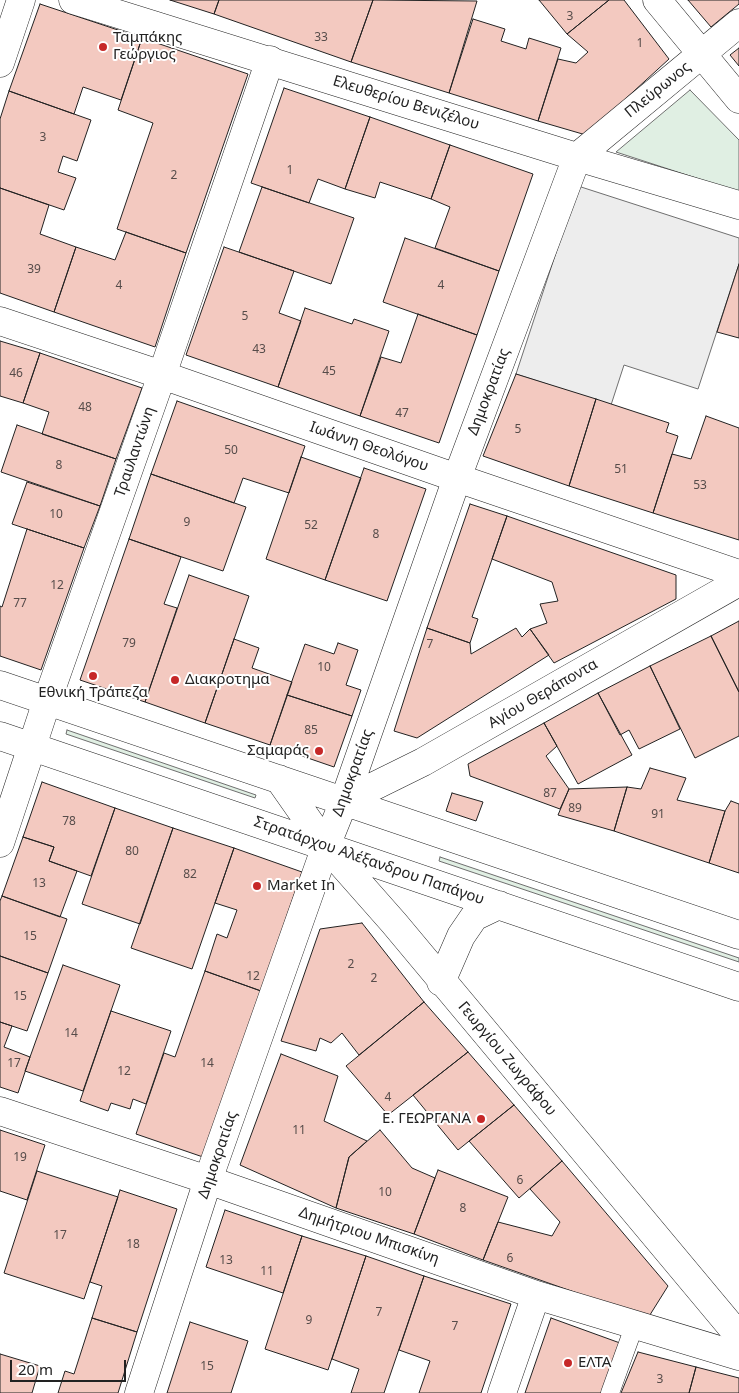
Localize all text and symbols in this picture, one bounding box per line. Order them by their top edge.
house number: 3 [567,10,573,24]
place label: Ταμπάκης Γεώργιος [113,29,182,64]
house number: 33 [314,31,328,45]
house number: 1 [637,37,643,51]
marker: Ταμπάκης Γεώργιος [97,41,109,53]
street label: Πλεύρωνος [621,58,695,122]
street label: Ελευθερίου Βενιζέλου [331,72,481,134]
house number: 3 [40,131,46,145]
house number: 1 [287,164,293,178]
house number: 2 [171,169,177,183]
house number: 39 [27,263,41,277]
house number: 4 [116,279,122,293]
house number: 4 [438,279,444,293]
house number: 5 [242,310,248,324]
house number: 43 [252,343,266,357]
street label: Δημοκρατίας [464,346,514,438]
house number: 45 [322,365,336,379]
house number: 46 [9,367,23,381]
house number: 48 [78,401,92,415]
street label: Τραυλαντώνη [111,404,159,500]
house number: 47 [395,407,409,421]
street label: Ιωάννη Θεολόγου [307,418,431,476]
house number: 5 [515,423,521,437]
house number: 50 [224,444,238,458]
house number: 8 [56,459,62,473]
house number: 51 [614,463,628,477]
house number: 53 [693,479,707,493]
house number: 10 [49,508,63,522]
house number: 9 [184,516,190,530]
house number: 52 [304,519,318,533]
house number: 8 [373,528,379,542]
house number: 12 [50,579,64,593]
house number: 77 [13,597,27,611]
house number: 79 [122,637,136,651]
house number: 7 [427,638,433,652]
street label: Αγίου Θεράποντα [485,655,601,733]
house number: 10 [317,661,331,675]
marker: Εθνική Τράπεζα [87,670,99,682]
place label: Διακροτημα [185,671,270,689]
marker: Διακροτημα [169,674,181,686]
place label: Εθνική Τράπεζα [38,684,148,702]
house number: 85 [304,724,318,738]
street label: Δημοκρατίας [329,727,377,819]
place label: Σαμαράς [247,742,309,760]
marker: Σαμαράς [313,745,325,757]
house number: 87 [543,787,557,801]
house number: 89 [568,802,582,816]
house number: 91 [651,808,665,822]
street label: Στρατάρχου Αλέξανδρου Παπάγου [251,813,487,909]
house number: 78 [62,815,76,829]
house number: 80 [125,845,139,859]
house number: 82 [183,868,197,882]
house number: 13 [32,877,46,891]
place label: Market In [267,877,335,895]
marker: Market In [251,880,263,892]
house number: 15 [23,930,37,944]
house number: 2 [348,958,354,972]
house number: 12 [246,970,260,984]
house number: 2 [371,972,377,986]
house number: 15 [13,990,27,1004]
street label: Γεωργίου Ζωγράφου [454,998,560,1120]
house number: 14 [64,1027,78,1041]
house number: 17 [7,1057,21,1071]
house number: 14 [200,1057,214,1071]
house number: 12 [117,1065,131,1079]
house number: 4 [385,1091,391,1105]
street label: Δημοκρατίας [195,1109,241,1201]
place label: Ε. ΓΕΩΡΓΑΝΑ [382,1110,471,1128]
marker: Ε. ΓΕΩΡΓΑΝΑ [475,1113,487,1125]
house number: 11 [292,1124,306,1138]
house number: 19 [13,1151,27,1165]
house number: 6 [517,1174,523,1188]
house number: 10 [378,1186,392,1200]
house number: 8 [460,1202,466,1216]
street label: Δημήτριου Μπισκίνη [297,1204,441,1268]
house number: 17 [53,1229,67,1243]
house number: 18 [126,1238,140,1252]
house number: 6 [507,1252,513,1266]
house number: 13 [219,1254,233,1268]
house number: 11 [260,1265,274,1279]
house number: 7 [376,1306,382,1320]
house number: 9 [306,1314,312,1328]
house number: 7 [452,1320,458,1334]
scale bar [12,1350,129,1382]
place label: ΕΛΤΑ [578,1354,611,1372]
marker: ΕΛΤΑ [562,1357,574,1369]
text: 20 m [18,1359,53,1379]
house number: 15 [200,1360,214,1374]
house number: 3 [657,1373,663,1387]

